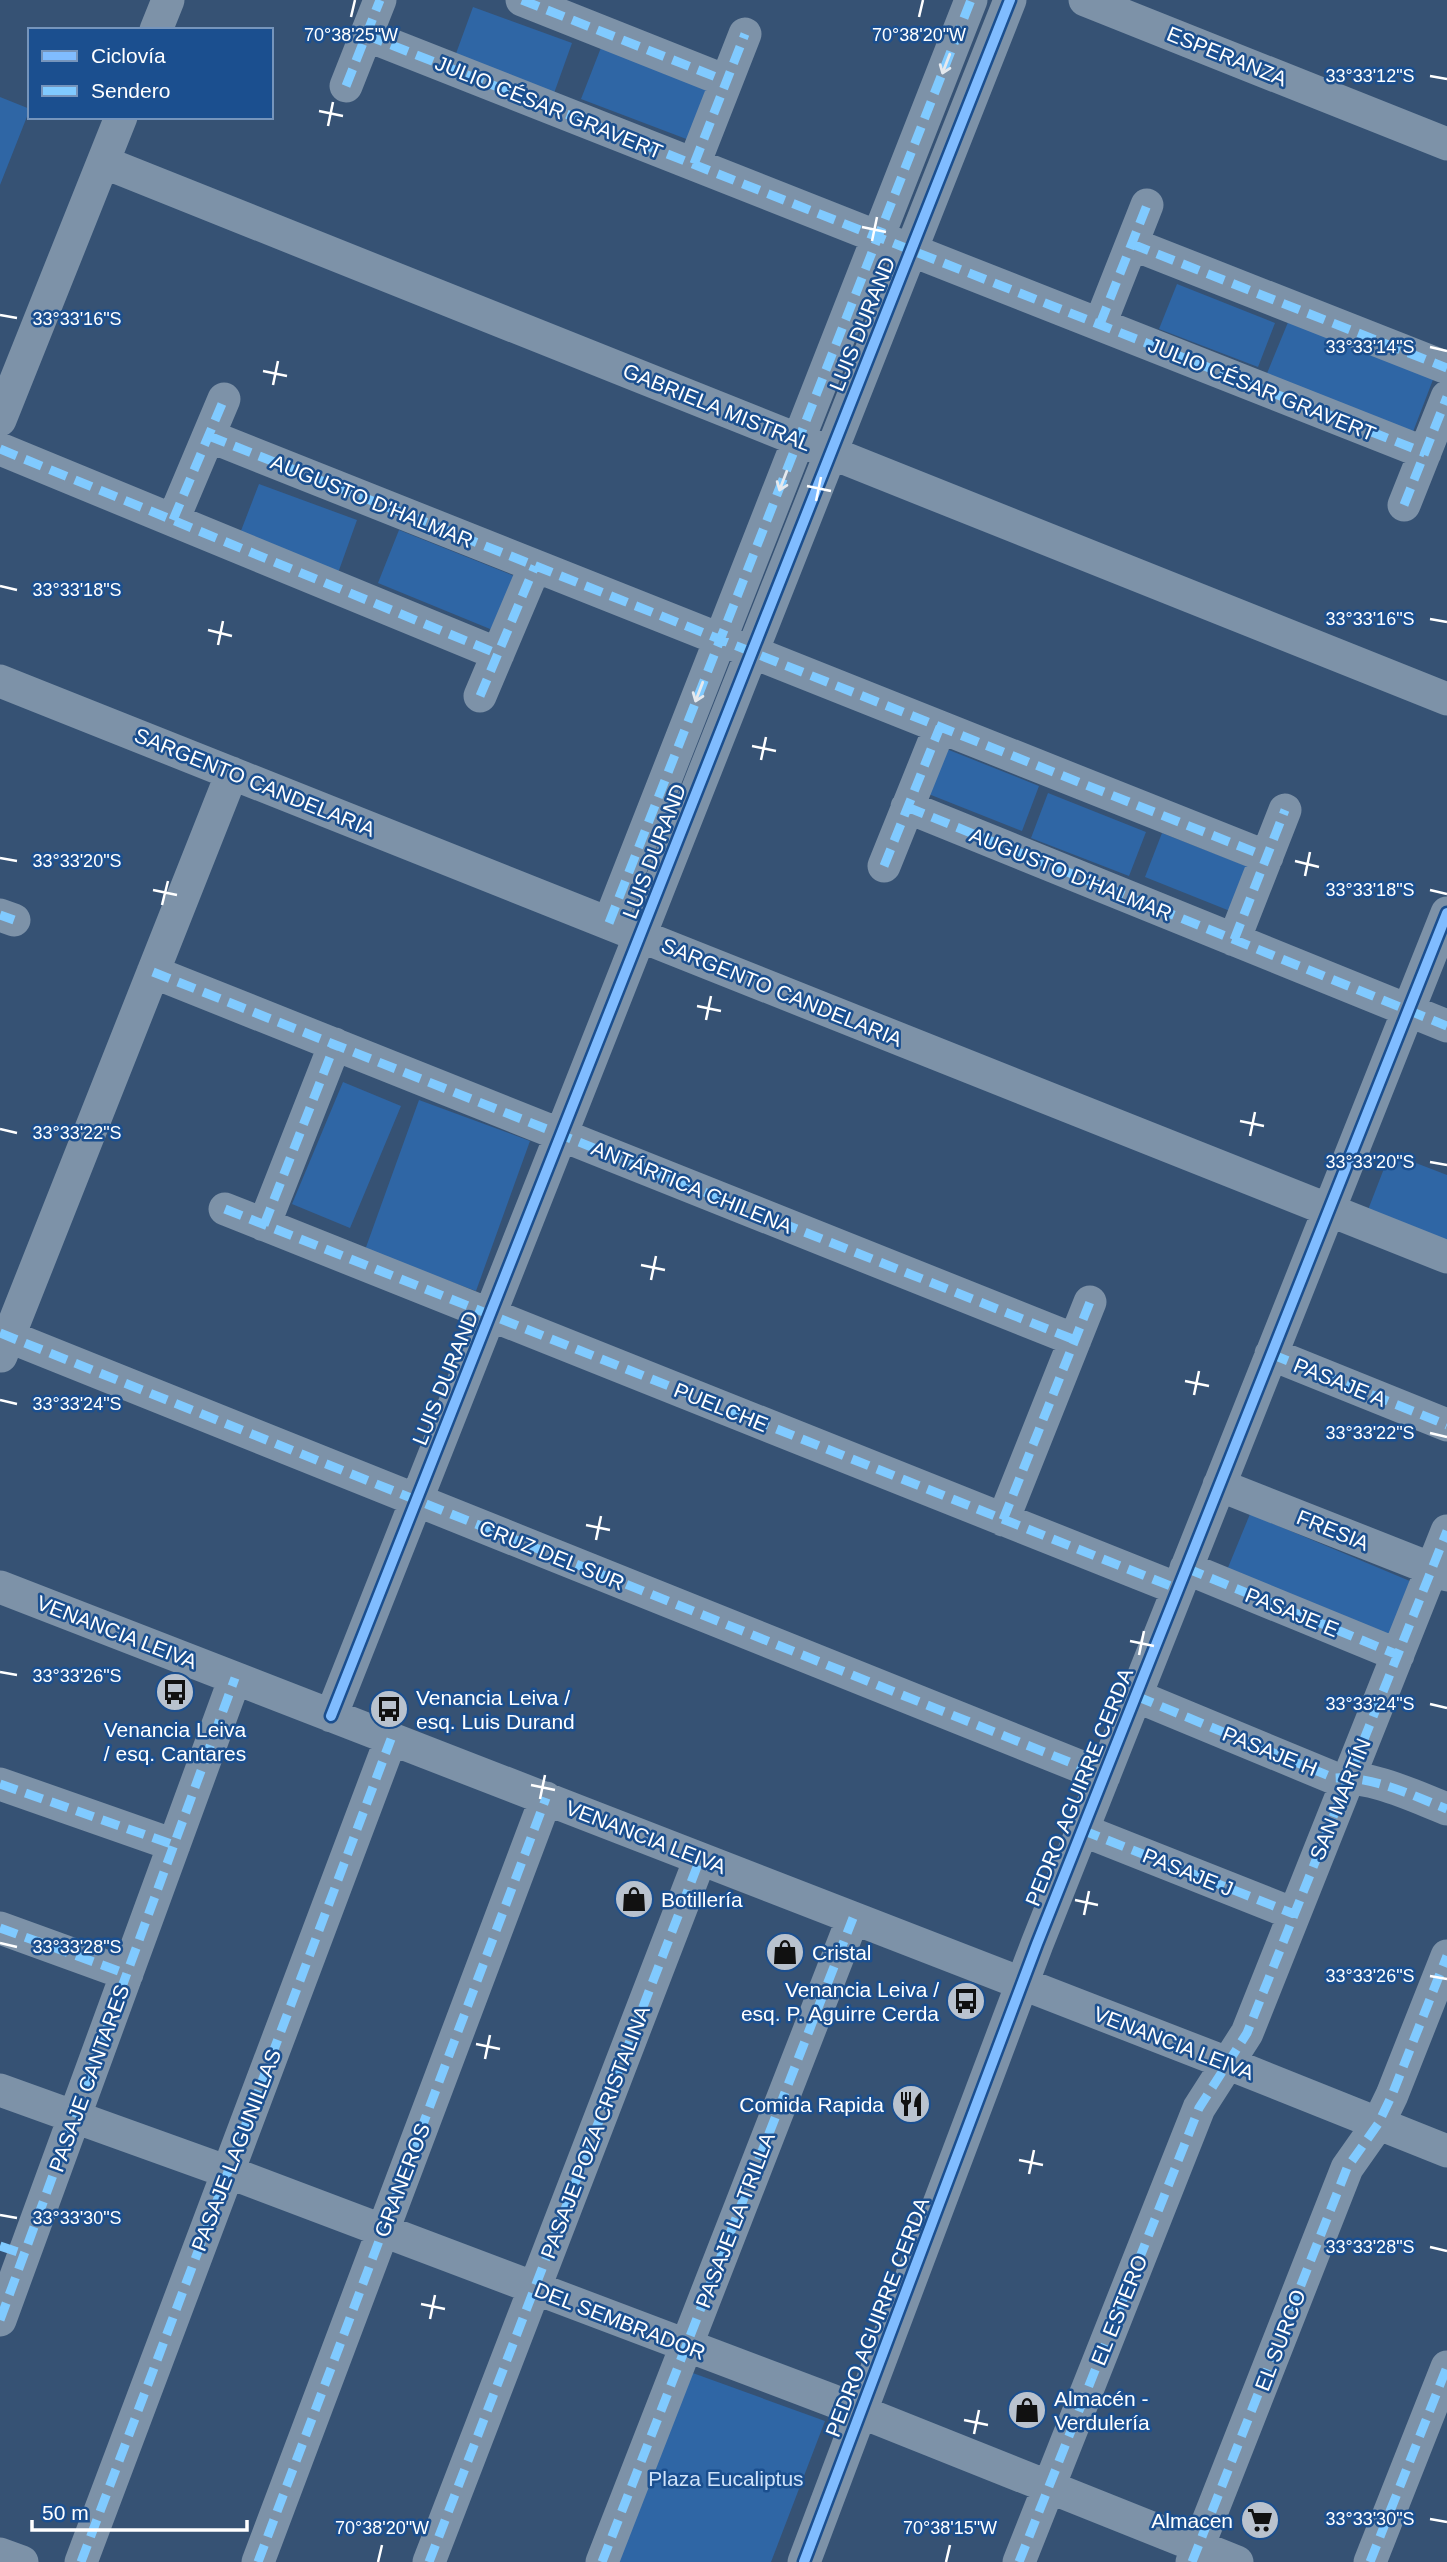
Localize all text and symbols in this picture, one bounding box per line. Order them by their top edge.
street label: ESPERANZA [1164,22,1290,90]
text: 70°38'25"W [304,25,398,45]
text: 70°38'20"W [872,25,966,45]
legend [28,28,273,119]
text: Ciclovía [91,44,166,67]
street label: JULIO CÉSAR GRAVERT [432,51,666,163]
one-way arrow [939,52,952,74]
text: 33°33'12"S [1325,66,1415,86]
text: Sendero [91,79,170,102]
street label: LUIS DURAND [825,254,899,394]
text: 33°33'16"S [32,309,122,329]
street label: JULIO CÉSAR GRAVERT [1145,333,1379,445]
text: 33°33'14"S [1325,337,1415,357]
street label: GABRIELA MISTRAL [620,359,814,455]
street label: AUGUSTO D'HALMAR [268,450,476,552]
one-way arrow [775,469,788,491]
text: 33°33'18"S [32,580,122,600]
text: 33°33'16"S [1325,609,1415,629]
one-way arrow [692,681,705,703]
street label: SARGENTO CANDELARIA [131,723,379,841]
street label: LUIS DURAND [618,780,690,922]
street label: AUGUSTO D'HALMAR [967,823,1175,925]
text: 33°33'20"S [32,851,122,871]
text: 33°33'18"S [1325,880,1415,900]
street label: SARGENTO CANDELARIA [658,933,906,1051]
text: 33°33'22"S [32,1123,122,1143]
street label: ANTÁRTICA CHILENA [588,1136,796,1238]
text: 33°33'20"S [1325,1152,1415,1172]
street label: LUIS DURAND [408,1308,482,1448]
street label: PASAJE A [1290,1353,1390,1411]
street label: PUELCHE [671,1378,771,1436]
text: 33°33'24"S [32,1394,122,1414]
text: 33°33'22"S [1325,1423,1415,1443]
street label: FRESIA [1294,1505,1372,1555]
street label: CRUZ DEL SUR [476,1515,628,1595]
street label: PASAJE E [1242,1583,1342,1641]
street label: VENANCIA LEIVA [34,1591,200,1673]
street label: PEDRO AGUIRRE CERDA [1021,1665,1137,1909]
text: 33°33'26"S [32,1666,122,1686]
bus stop icon: Venancia Leiva / esq. Cantares [154,1671,196,1713]
place label: Venancia Leiva / esq. Luis Durand [416,1686,575,1733]
bus stop icon: Venancia Leiva / esq. Luis Durand [368,1688,410,1730]
text: 33°33'24"S [1325,1694,1415,1714]
place label: Venancia Leiva / esq. Cantares [104,1718,247,1765]
street label: PASAJE H [1219,1722,1321,1780]
street label: SAN MARTÍN [1305,1735,1375,1863]
street label: VENANCIA LEIVA [563,1796,729,1878]
street label: PASAJE J [1140,1843,1236,1901]
shop icon: Botillería [613,1878,655,1920]
place label: Botillería [661,1888,743,1911]
shop icon: Cristal [764,1931,806,1973]
text: 33°33'28"S [32,1937,122,1957]
place label: Cristal [812,1941,872,1964]
text: 33°33'26"S [1325,1966,1415,1986]
place label: Venancia Leiva / esq. P. Aguirre Cerda [741,1978,939,2025]
bus stop icon: Venancia Leiva / esq. P. Aguirre Cerda [945,1980,987,2022]
street label: PASAJE CANTARES [44,1981,134,2175]
street label: PASAJE POZA CRISTALINA [536,2002,654,2262]
street label: VENANCIA LEIVA [1091,2002,1257,2084]
street label: PASAJE LAGUNILLAS [187,2046,285,2254]
restaurant icon: Comida Rapida [890,2083,932,2125]
place label: Comida Rapida [739,2093,884,2116]
street label: GRANEROS [370,2120,434,2240]
street label: PASAJE LA TRILLA [691,2129,779,2311]
street label: PEDRO AGUIRRE CERDA [821,2194,933,2440]
text: 33°33'30"S [32,2208,122,2228]
text: 33°33'28"S [1325,2237,1415,2257]
street label: EL ESTERO [1086,2251,1152,2369]
street label: DEL SEMBRADOR [531,2278,709,2364]
street label: EL SURCO [1250,2286,1310,2394]
place label: Almacén - Verdulería [1054,2387,1150,2434]
shop icon: Almacén - Verdulería [1006,2389,1048,2431]
park label: Plaza Eucaliptus [648,2467,804,2490]
scale bar [32,2488,247,2532]
supermarket icon: Almacen [1239,2499,1281,2541]
text: 50 m [42,2501,89,2524]
place label: Almacen [1151,2509,1233,2532]
text: 33°33'30"S [1325,2509,1415,2529]
text: 70°38'20"W [335,2518,429,2538]
text: 70°38'15"W [903,2518,997,2538]

